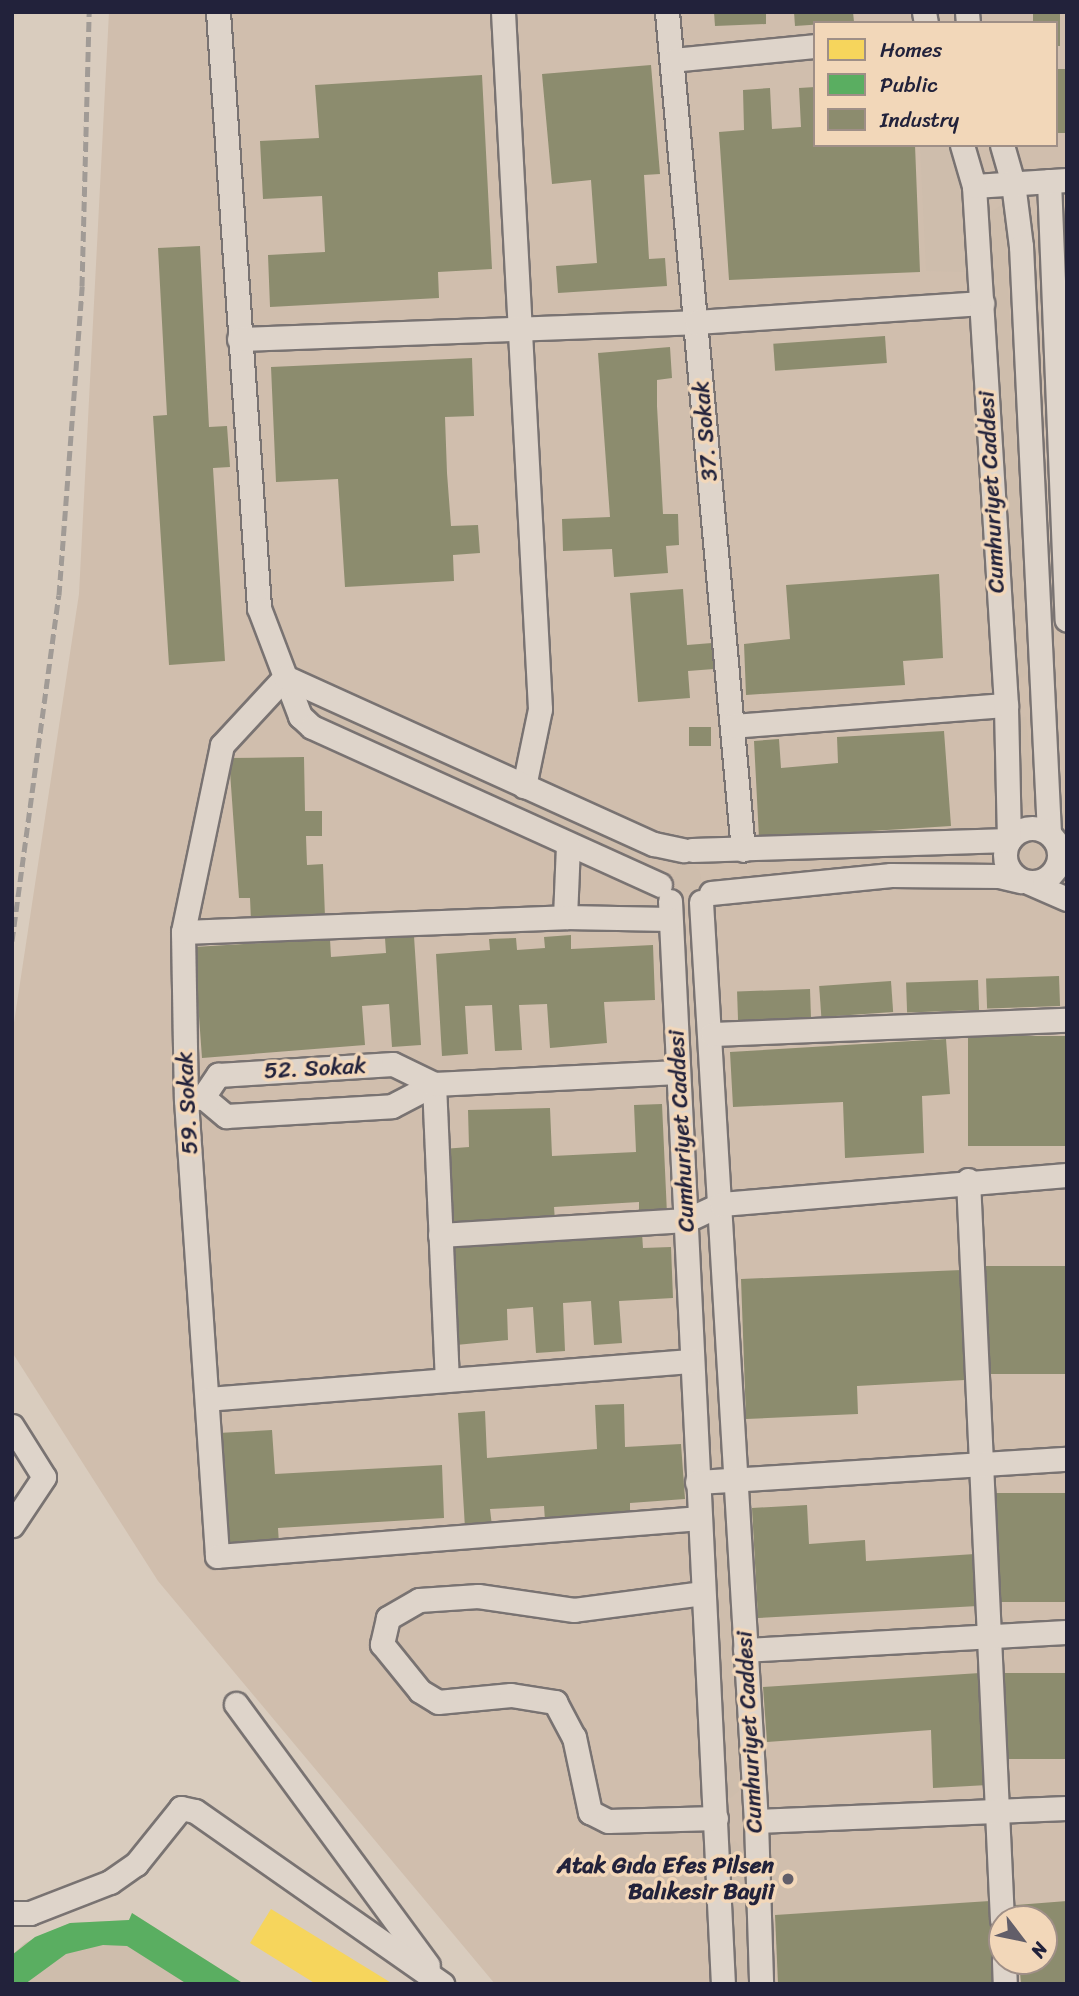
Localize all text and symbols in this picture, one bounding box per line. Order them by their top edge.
legend [813,21,1058,147]
text: Homes [880,31,942,69]
text: Public [880,66,938,104]
text: Industry [880,101,959,139]
street label: 37. Sokak [688,380,724,482]
street label: Cumhuriyet Caddesi [973,390,1011,594]
street label: Cumhuriyet Caddesi [663,1029,701,1233]
street label: 59. Sokak [172,1051,204,1155]
street label: 52. Sokak [263,1053,367,1085]
street label: Cumhuriyet Caddesi [731,1630,769,1834]
place label: Atak Gıda Efes Pilsen Balıkesir Bayii [556,1852,774,1906]
marker: Atak Gıda Efes Pilsen Balıkesir Bayii [780,1871,796,1887]
north arrow [988,1905,1058,1975]
text: N [1022,1936,1057,1965]

